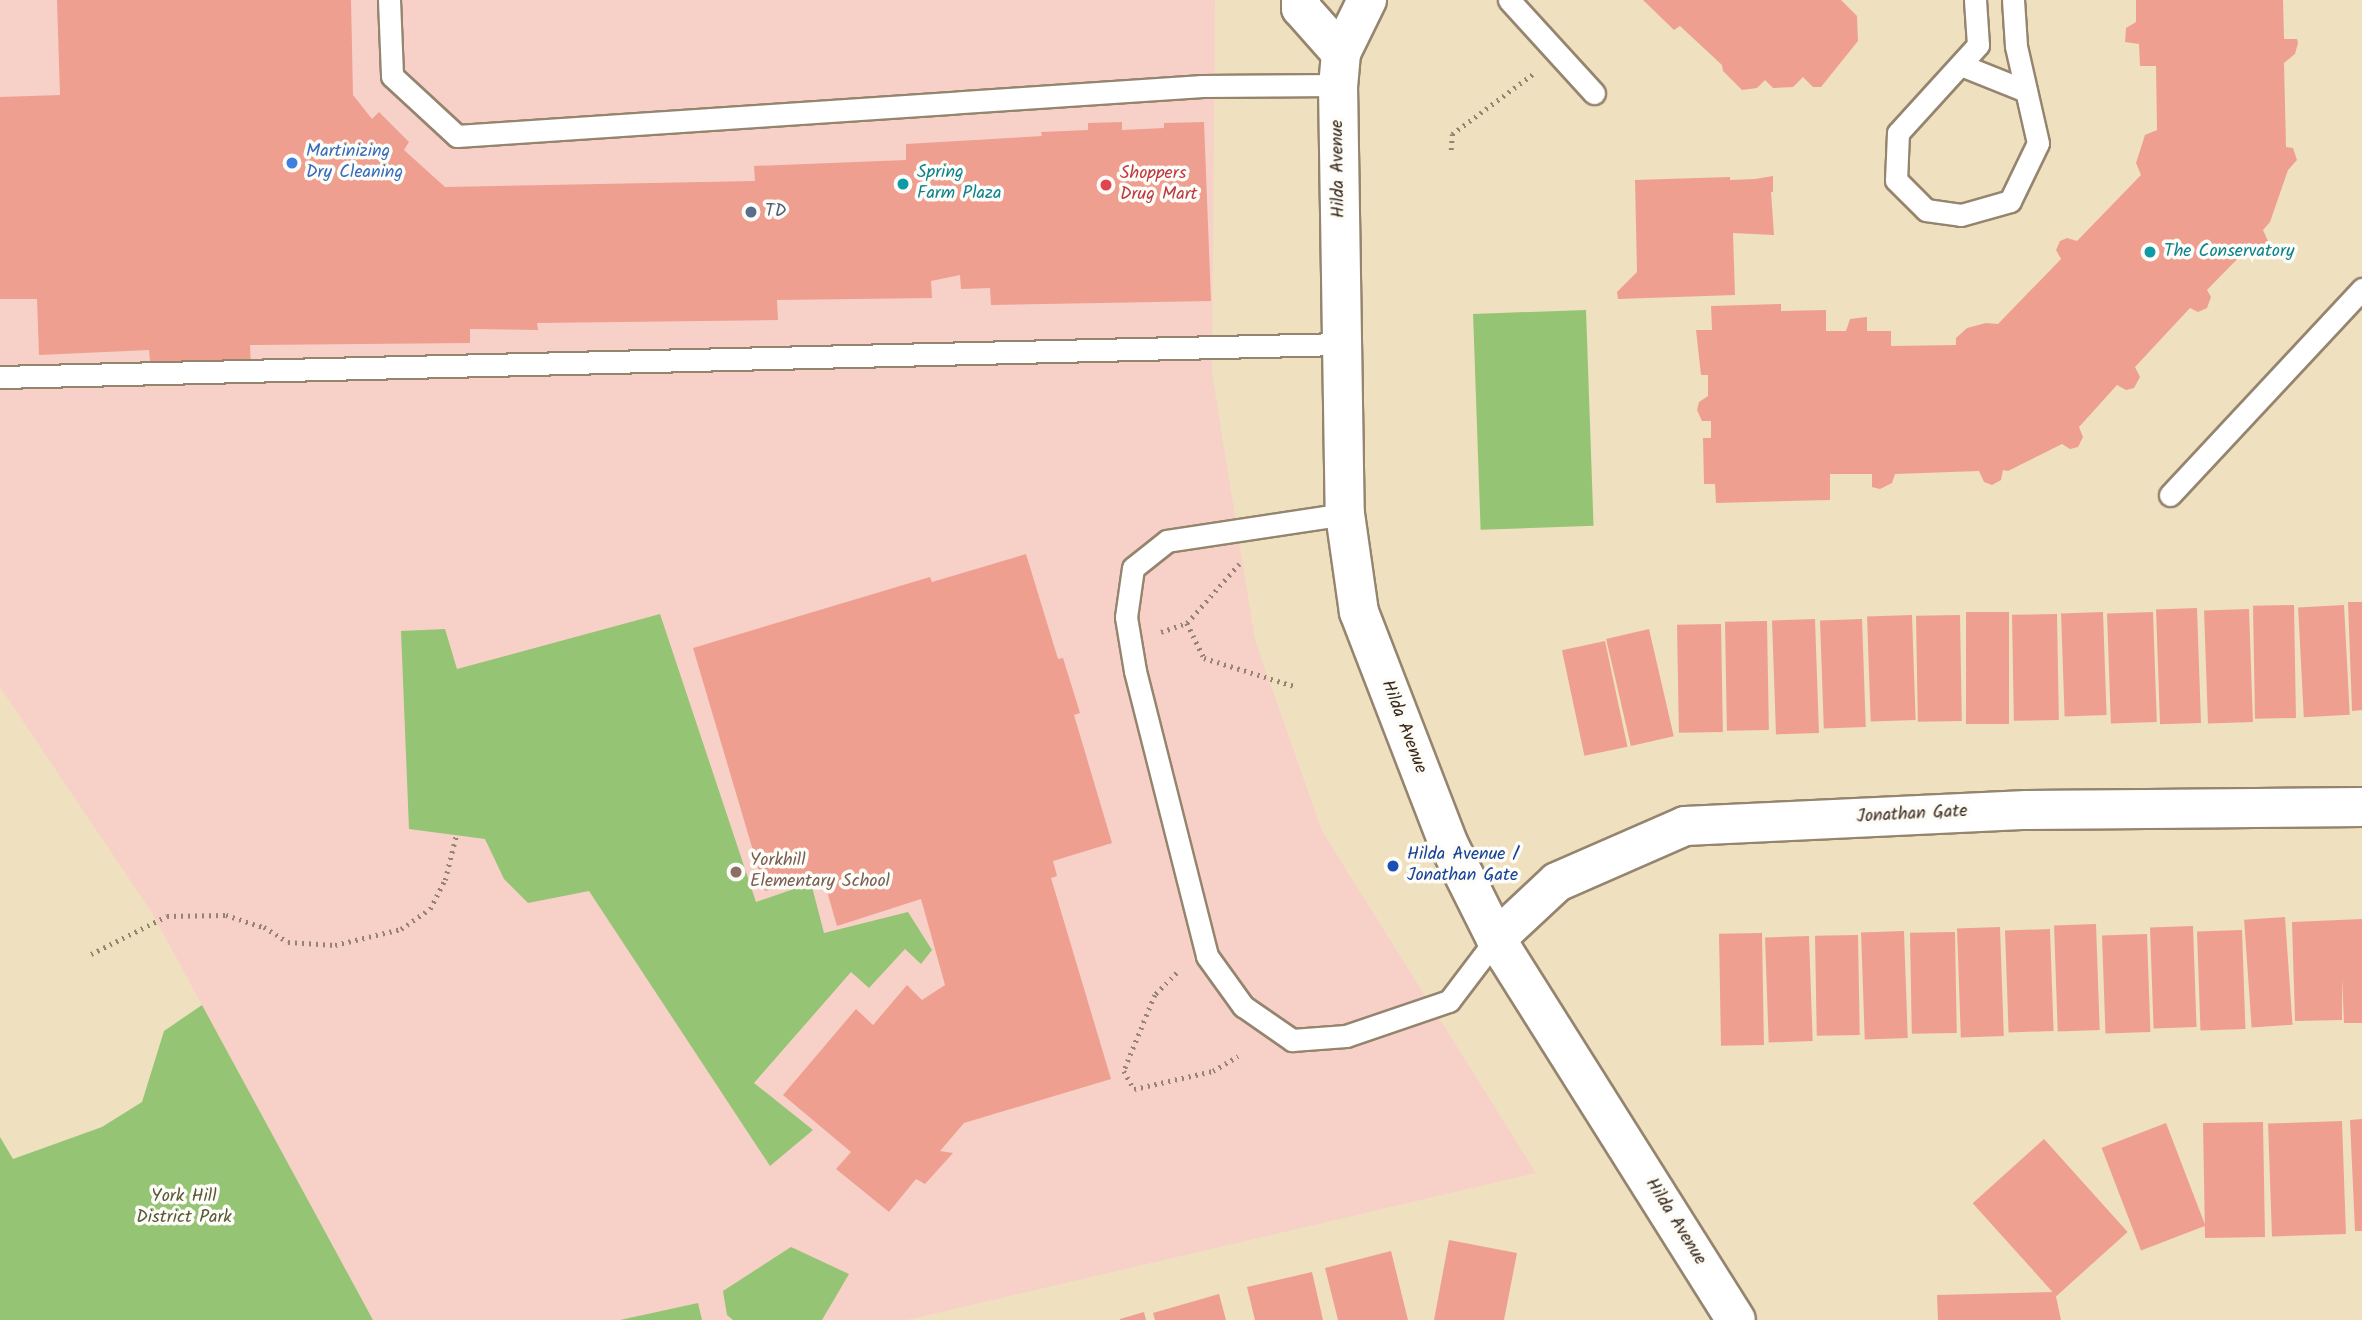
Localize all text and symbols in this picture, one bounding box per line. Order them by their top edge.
street label: Hilda Avenue [1327,120,1351,218]
place label: Martinizing Dry Cleaning [306,142,403,184]
marker: Martinizing Dry Cleaning [284,155,300,171]
place label: Spring Farm Plaza [917,163,1001,206]
place label: Shoppers Drug Mart [1120,164,1198,206]
marker: Spring Farm Plaza [895,176,911,192]
marker: Shoppers Drug Mart [1098,177,1114,193]
place label: TD [765,201,786,223]
marker: TD [743,204,759,220]
place label: The Conservatory [2164,241,2294,263]
marker: The Conservatory [2142,244,2158,260]
street label: Hilda Avenue [1375,677,1431,777]
street label: Jonathan Gate [1856,801,1968,829]
place label: Hilda Avenue / Jonathan Gate [1407,845,1519,888]
place label: Yorkhill Elementary School [750,851,890,894]
marker: Hilda Avenue / Jonathan Gate [1385,858,1401,874]
marker: Yorkhill Elementary School [728,864,744,880]
street label: Hilda Avenue [1640,1175,1710,1269]
park label: York Hill District Park [136,1187,232,1230]

